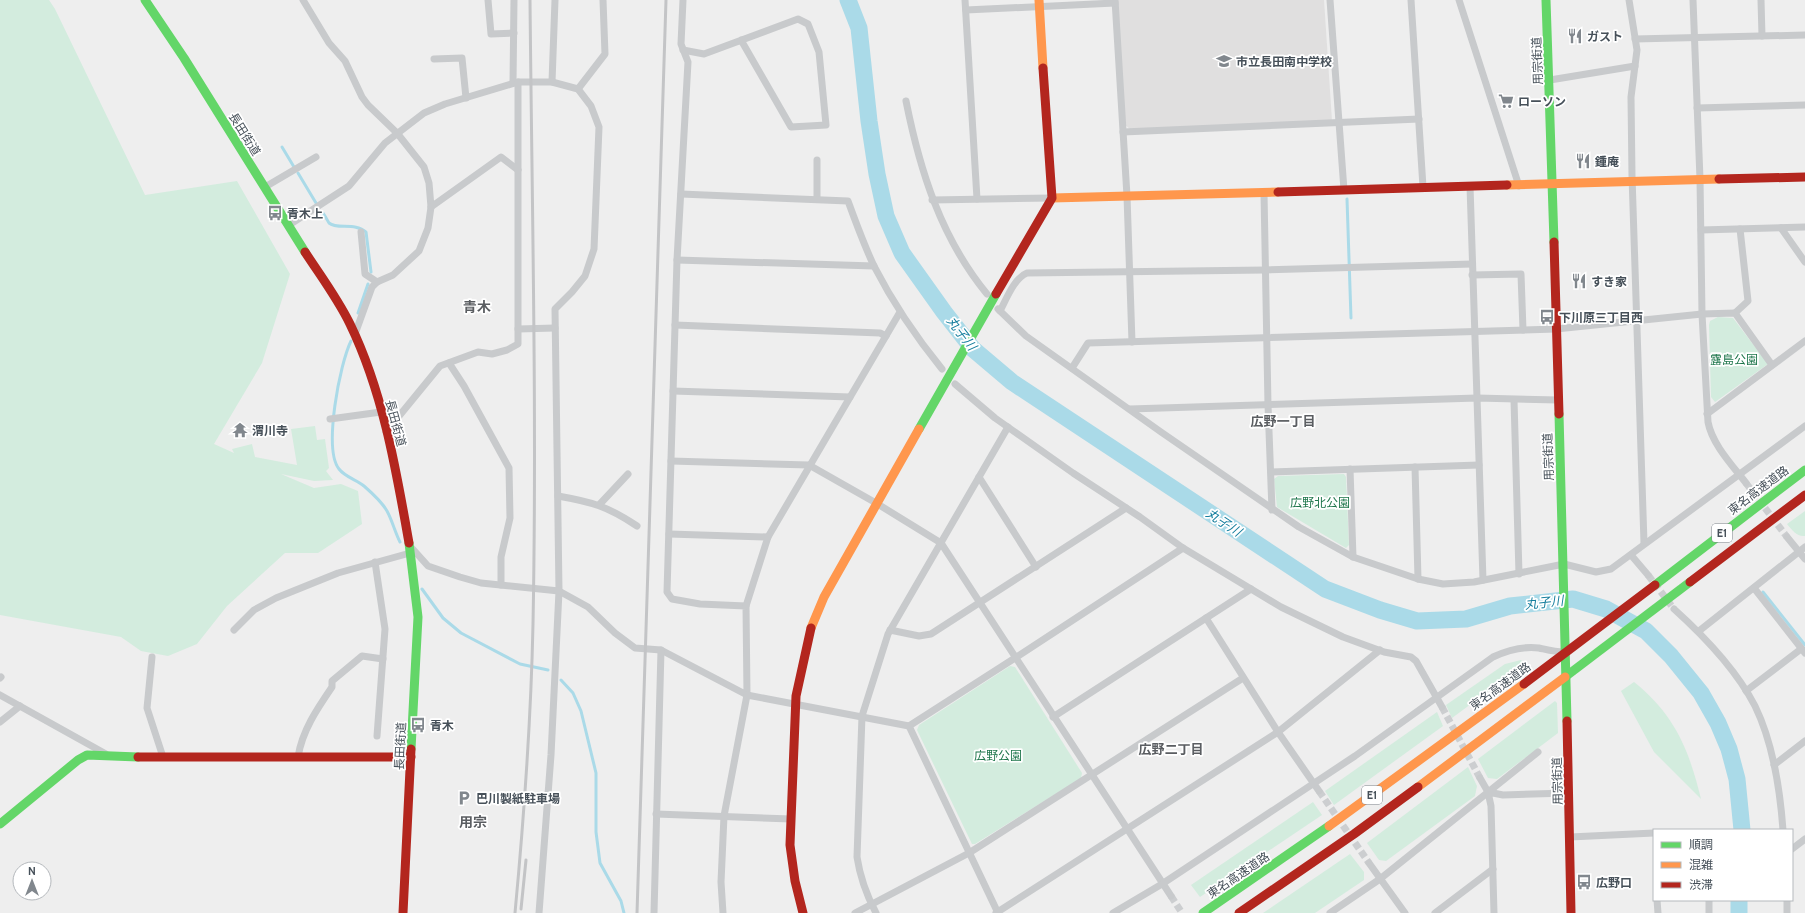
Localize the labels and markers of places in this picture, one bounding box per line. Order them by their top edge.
restaurant icon: ガスト [1566,27,1584,45]
place label: ガスト [1587,29,1623,44]
school or university icon: 市立長田南中学校 [1215,52,1233,70]
place label: 市立長田南中学校 [1236,54,1332,69]
supermarket icon: ローソン [1497,92,1515,110]
place label: ローソン [1518,94,1566,109]
restaurant icon: 鍾庵 [1574,152,1592,170]
place label: 鍾庵 [1594,154,1619,169]
bus stop icon: 青木上 [266,204,284,222]
place label: 青木上 [287,206,323,221]
restaurant icon: すき家 [1570,272,1588,290]
place label: すき家 [1591,274,1627,289]
bus stop icon: 下川原三丁目西 [1538,308,1556,326]
place label: 下川原三丁目西 [1559,310,1643,325]
temple icon: 渭川寺 [231,421,249,439]
place label: 渭川寺 [252,423,288,438]
bus stop icon: 青木 [409,716,427,734]
place label: 青木 [430,718,454,733]
parking icon: 巴川製紙駐車場 [455,789,473,807]
place label: 巴川製紙駐車場 [476,791,560,806]
bus stop icon: 広野口 [1575,873,1593,891]
place label: 広野口 [1596,875,1632,890]

